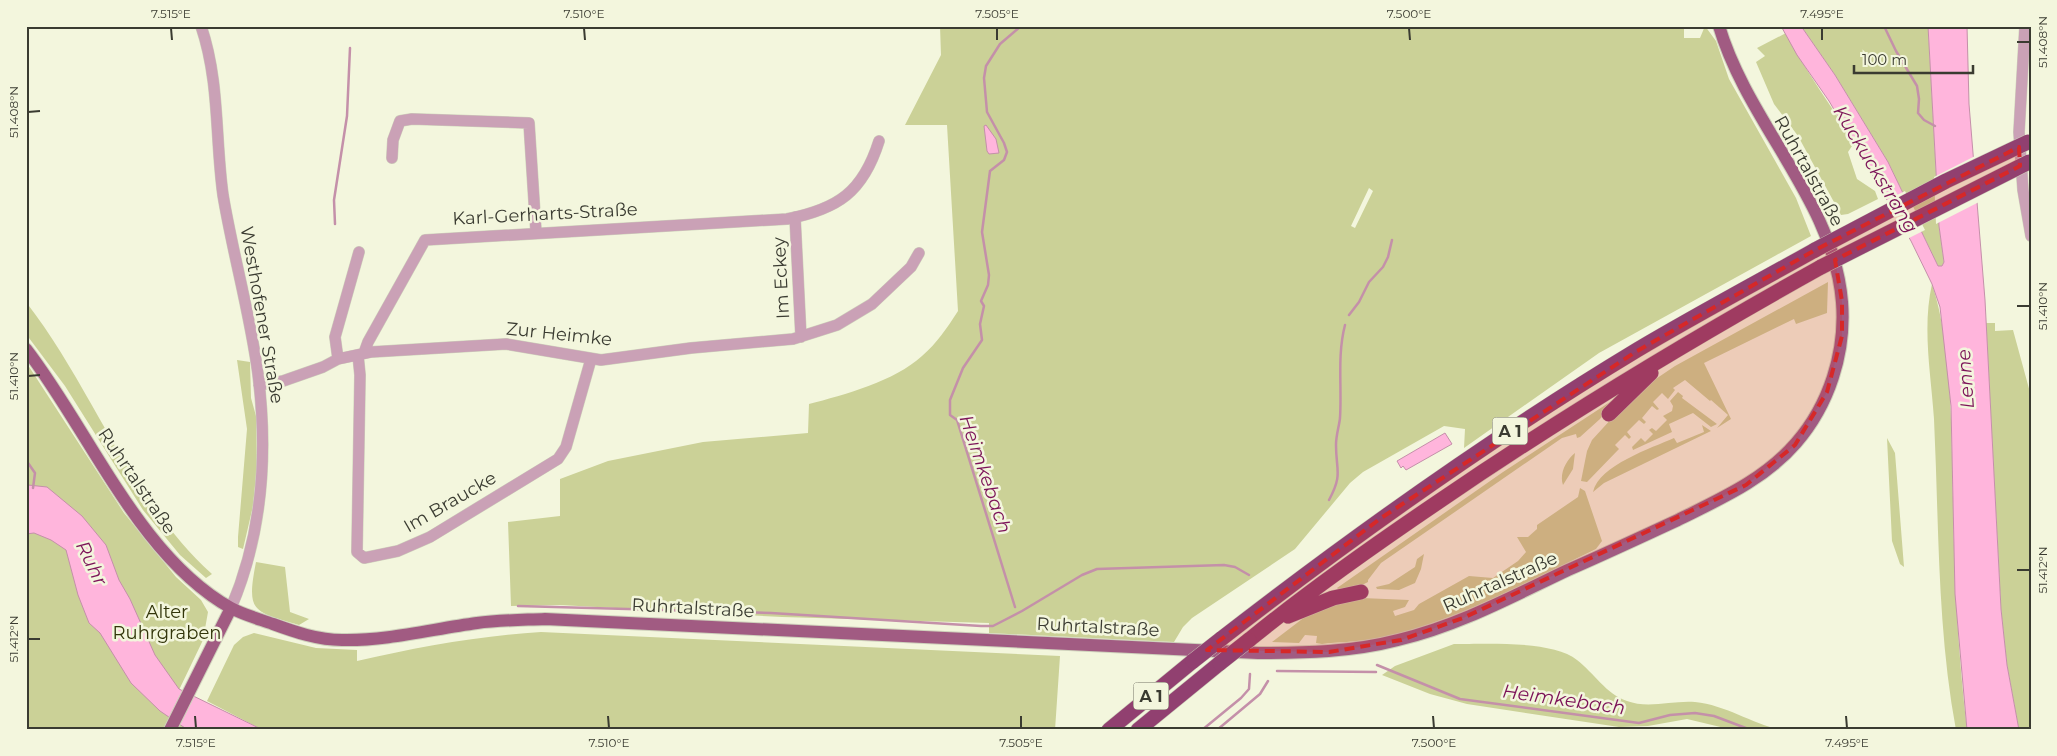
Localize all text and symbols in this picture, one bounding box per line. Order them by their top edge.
text: 7.515°E [151,6,191,21]
text: 7.510°E [563,6,605,21]
text: 7.505°E [975,6,1019,21]
text: 7.500°E [1387,6,1431,21]
text: 7.495°E [1800,6,1844,21]
text: 51.408°N [2035,16,2050,68]
scale bar [1854,42,1973,74]
text: 100 m [1862,50,1907,69]
text: 51.408°N [6,86,21,138]
water label: Kuckuckstrang [1828,101,1923,237]
street label: Ruhrtalstraße [1769,112,1849,230]
street label: Karl-Gerharts-Straße [452,198,638,230]
street label: Westhofener Straße [236,225,288,405]
street label: Im Eckey [768,236,794,320]
text: 51.410°N [2035,282,2050,330]
street label: Zur Heimke [505,318,613,351]
water label: Lenne [1952,348,1979,410]
text: 51.410°N [6,352,21,400]
water label: Heimkebach [955,412,1017,536]
road number: A 1 [1492,418,1528,444]
street label: Ruhrtalstraße [93,424,181,538]
street label: Im Braucke [400,467,500,537]
water label: Ruhr [71,537,112,590]
text: 51.412°N [2035,546,2050,594]
street label: Ruhrtalstraße [1439,547,1561,617]
street label: Ruhrtalstraße [631,594,755,622]
park label: Alter Ruhrgraben [113,601,221,644]
street label: Ruhrtalstraße [1036,613,1160,641]
text: 51.412°N [6,615,21,663]
water label: Heimkebach [1501,679,1627,719]
road number: A 1 [1134,682,1168,709]
text: 7.515°E [176,735,216,750]
text: 7.510°E [588,735,630,750]
text: 7.505°E [999,735,1043,750]
text: 7.500°E [1412,735,1456,750]
text: 7.495°E [1825,735,1869,750]

